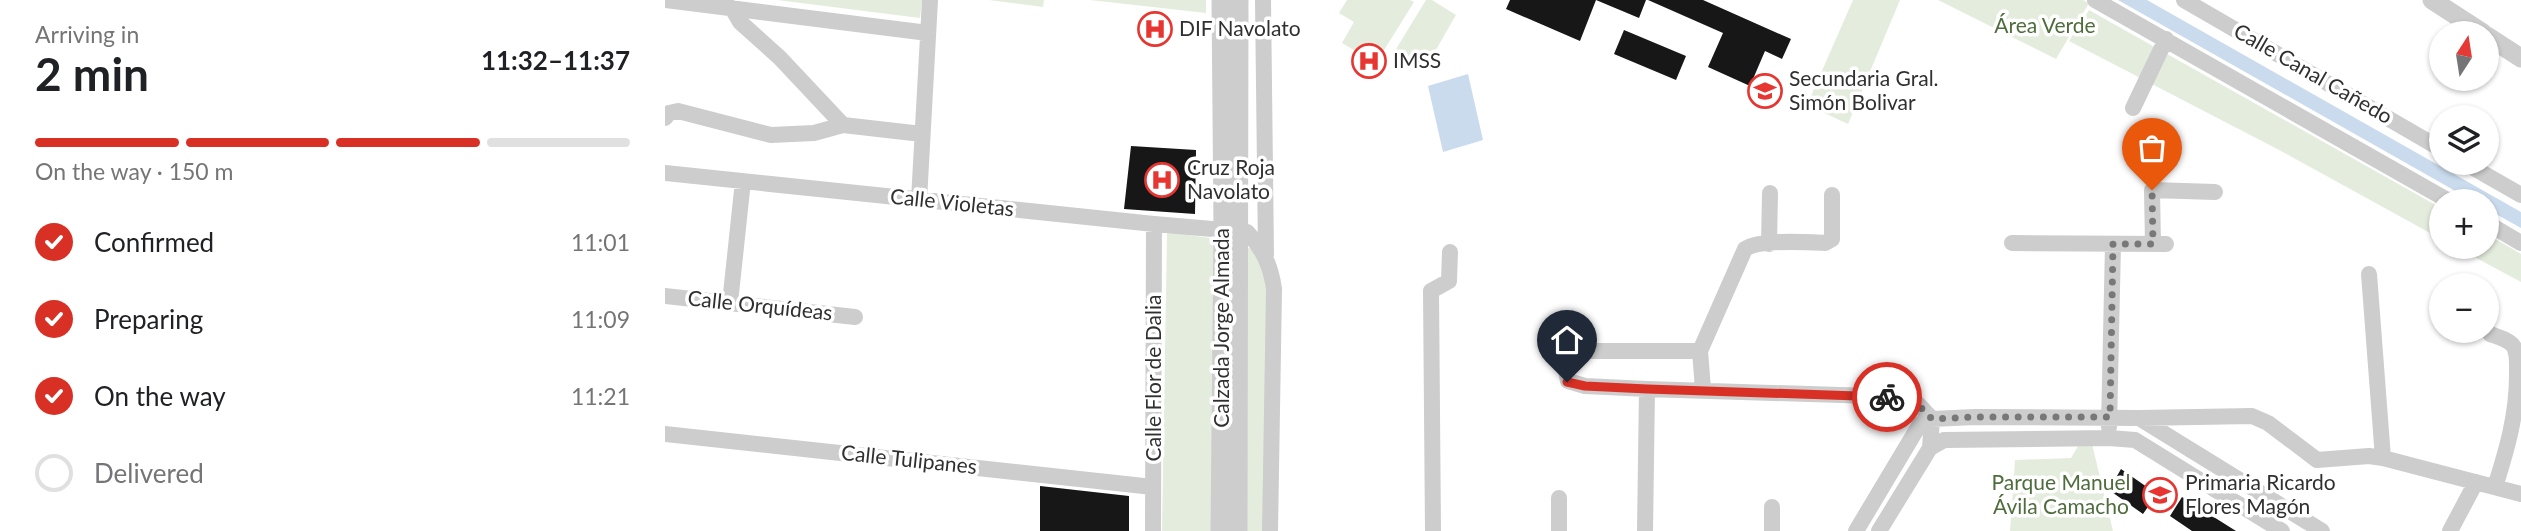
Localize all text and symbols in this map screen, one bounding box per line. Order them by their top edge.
hospital icon: DIF Navolato [1136,10,1174,48]
park label: Área Verde [1994,12,2096,37]
place label: DIF Navolato [1179,15,1301,40]
street label: Calle Canal Cañedo [2230,17,2397,128]
text: Arriving in [35,20,139,48]
north arrow [2429,21,2499,91]
map controls [2429,21,2499,343]
hospital icon: IMSS [1350,42,1388,80]
text: 11:32–11:37 [481,44,630,76]
text: 2 min [35,46,149,101]
place label: IMSS [1393,47,1441,72]
place label: Secundaria Gral. Simón Bolivar [1789,65,1939,114]
school or university icon: Secundaria Gral. Simón Bolivar [1746,72,1784,110]
button: layers [2429,105,2499,175]
pin [2122,118,2182,190]
icon: bag [2133,129,2171,167]
place label: Cruz Roja Navolato [1187,154,1275,203]
text: On the way · 150 m [35,157,234,185]
hospital icon: Cruz Roja Navolato [1143,161,1181,199]
street label: Calle Violetas [889,183,1015,220]
button: + [2429,189,2499,259]
icon: check [35,223,73,261]
text: Confirmed [94,226,214,258]
text: 11:01 [571,228,630,256]
street label: Calzada Jorge Almada [1208,228,1233,428]
button: − [2429,273,2499,343]
street label: Calle Orquídeas [686,284,834,325]
street label: Calle Flor de Dalia [1140,295,1165,461]
icon: check [35,300,73,338]
text: Preparing [94,303,203,335]
text: 11:09 [571,305,630,333]
pin [1537,310,1597,382]
icon: home [1548,321,1586,359]
courier [1852,362,1922,432]
icon: check [35,377,73,415]
icon: bike [1868,378,1906,416]
text: On the way [94,380,226,412]
text: 11:21 [571,382,630,410]
street label: Calle Tulipanes [840,439,978,478]
text: Delivered [94,457,204,489]
park label: Parque Manuel Ávila Camacho [1992,469,2130,518]
place label: Primaria Ricardo Flores Magón [2185,469,2336,518]
school or university icon: Primaria Ricardo Flores Magón [2141,476,2179,514]

